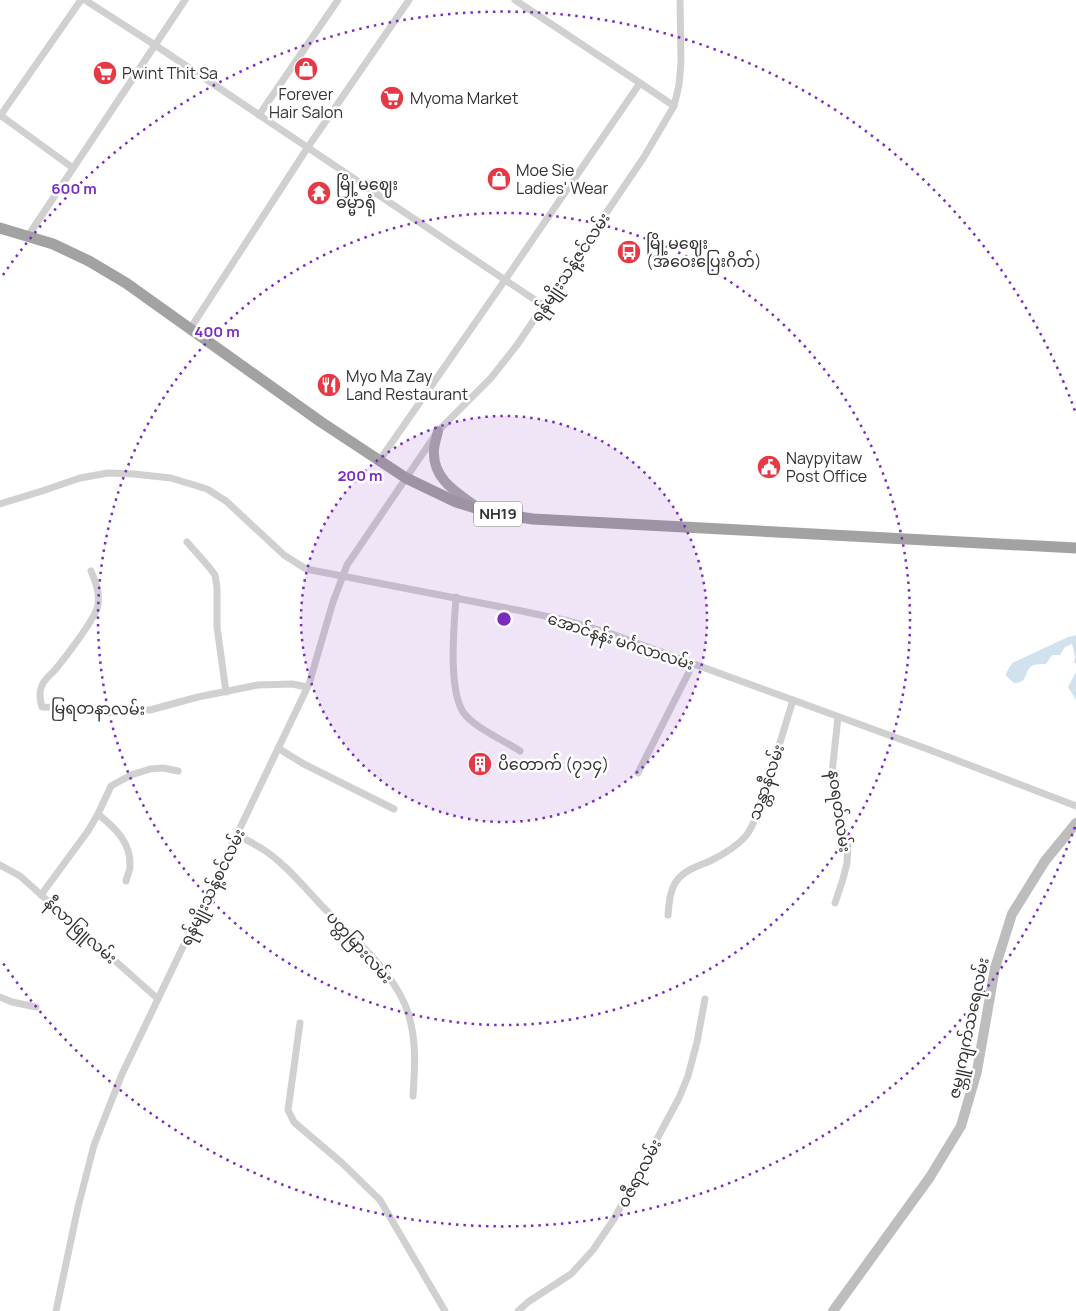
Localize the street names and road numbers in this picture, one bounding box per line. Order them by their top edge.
street label: ရန်မျိုးသန့်ဇင်လမ်း [525,208,617,328]
road number: NH19 [474,502,522,526]
street label: အောင်နန်း မင်္ဂလာလမ်း [544,607,697,678]
street label: မြရတနာလမ်း [51,696,145,723]
street label: သန္တာနီလမ်း [743,741,792,824]
street label: နဝရတ်လမ်း [820,768,857,854]
street label: ရန်မျိုးသန့်စင်လမ်း [174,825,253,950]
street label: နီလာဖြူလမ်း [38,892,122,971]
street label: ပတ္တမြားလမ်း [319,906,398,990]
street label: ဇမ္ဘူကျက်သရေလမ်း [942,955,997,1101]
street label: ဝဇီရာလမ်း [612,1135,669,1212]

